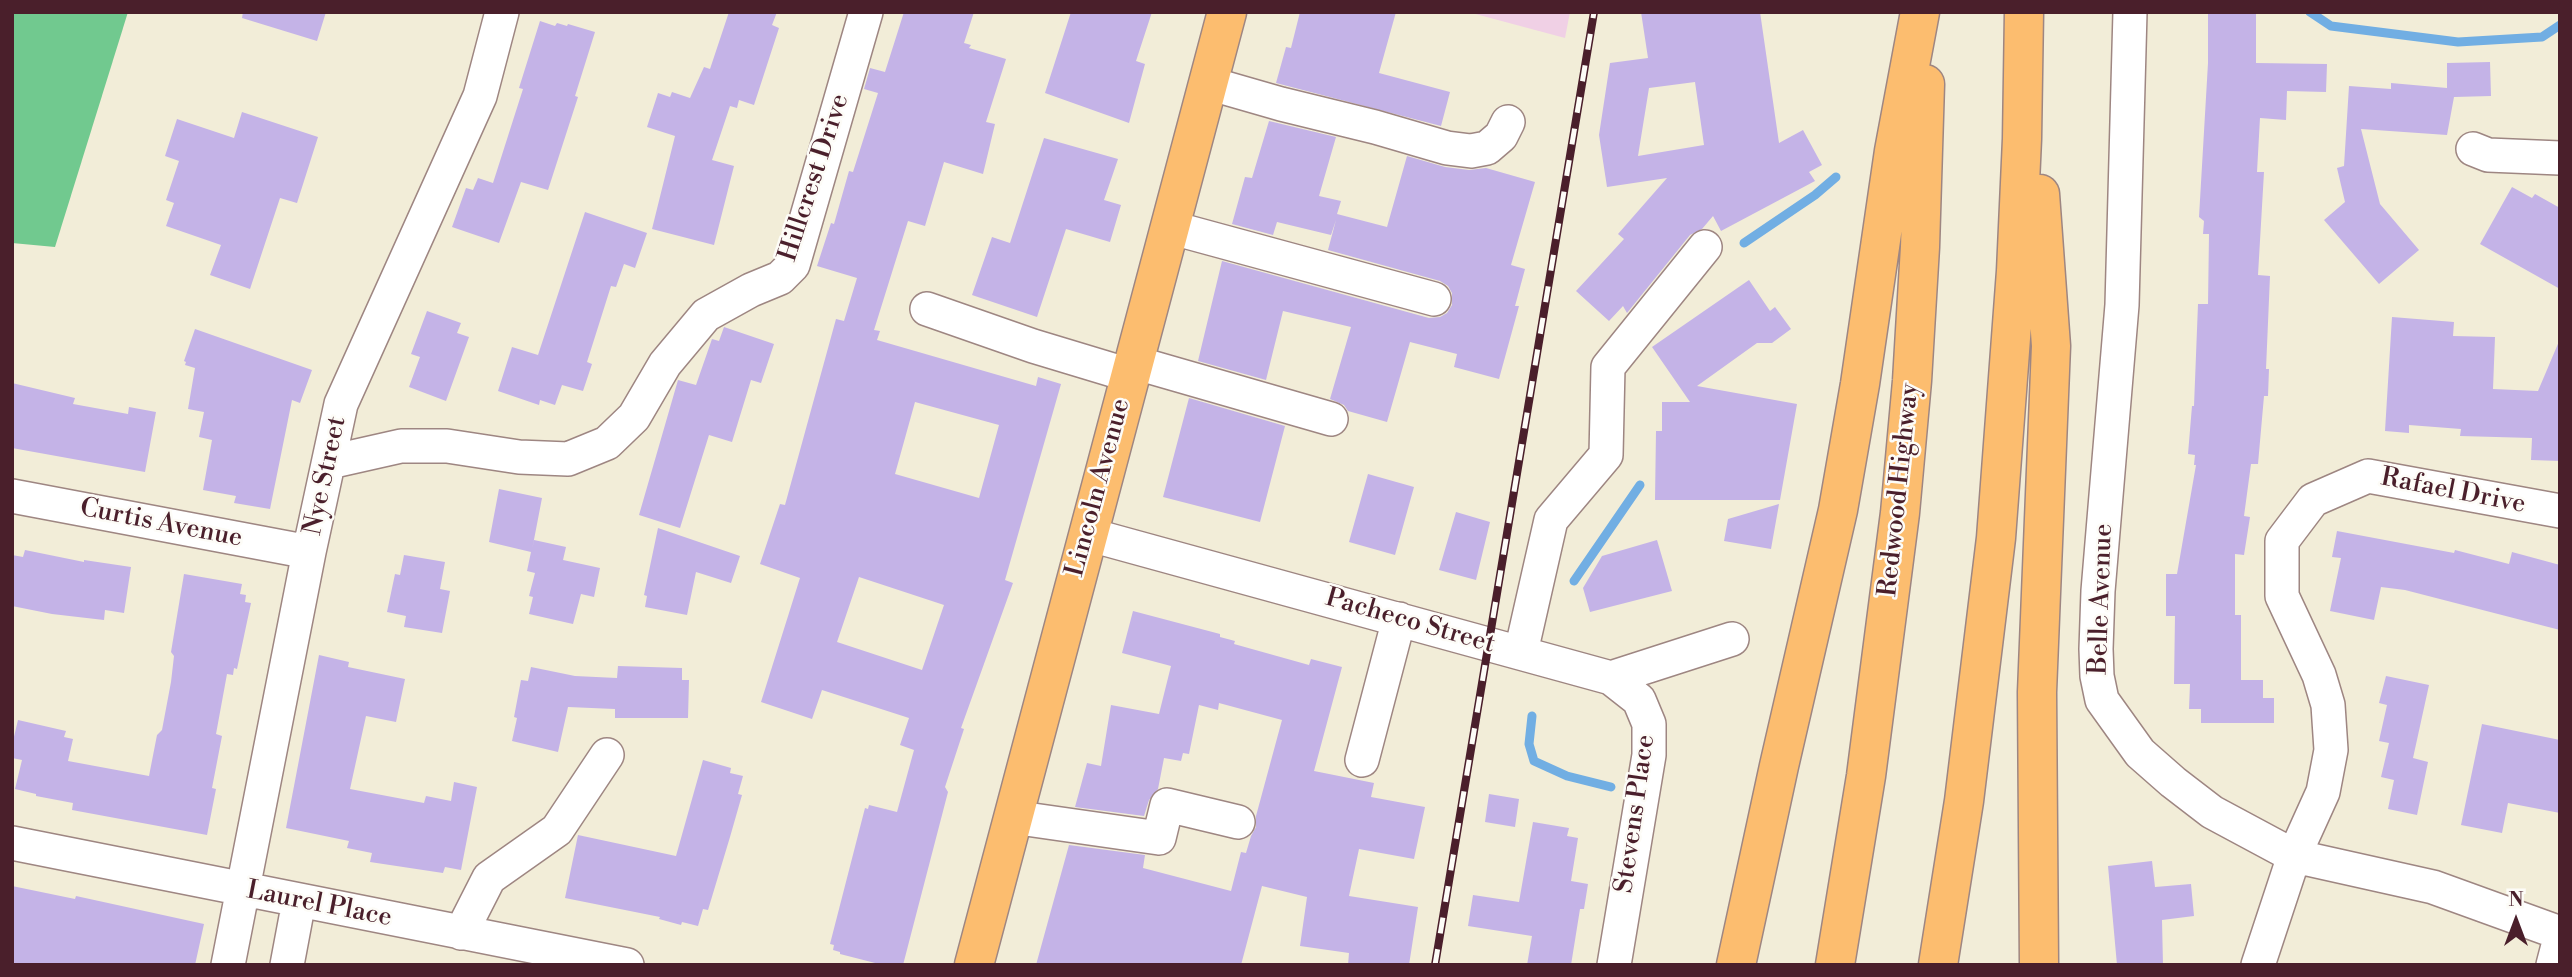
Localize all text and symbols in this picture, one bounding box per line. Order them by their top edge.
street label: Hillcrest Drive [773,90,857,266]
street label: Redwood Highway [1873,382,1927,598]
street label: Lincoln Avenue [1060,395,1138,581]
street label: Nye Street [298,414,354,538]
street label: Rafael Drive [2378,463,2528,521]
street label: Curtis Avenue [77,493,245,555]
street label: Belle Avenue [2084,523,2120,675]
street label: Pacheco Street [1322,583,1498,661]
street label: Stevens Place [1609,733,1663,895]
street label: Laurel Place [244,876,394,934]
north arrow [2481,886,2551,956]
text: N [2508,888,2524,912]

